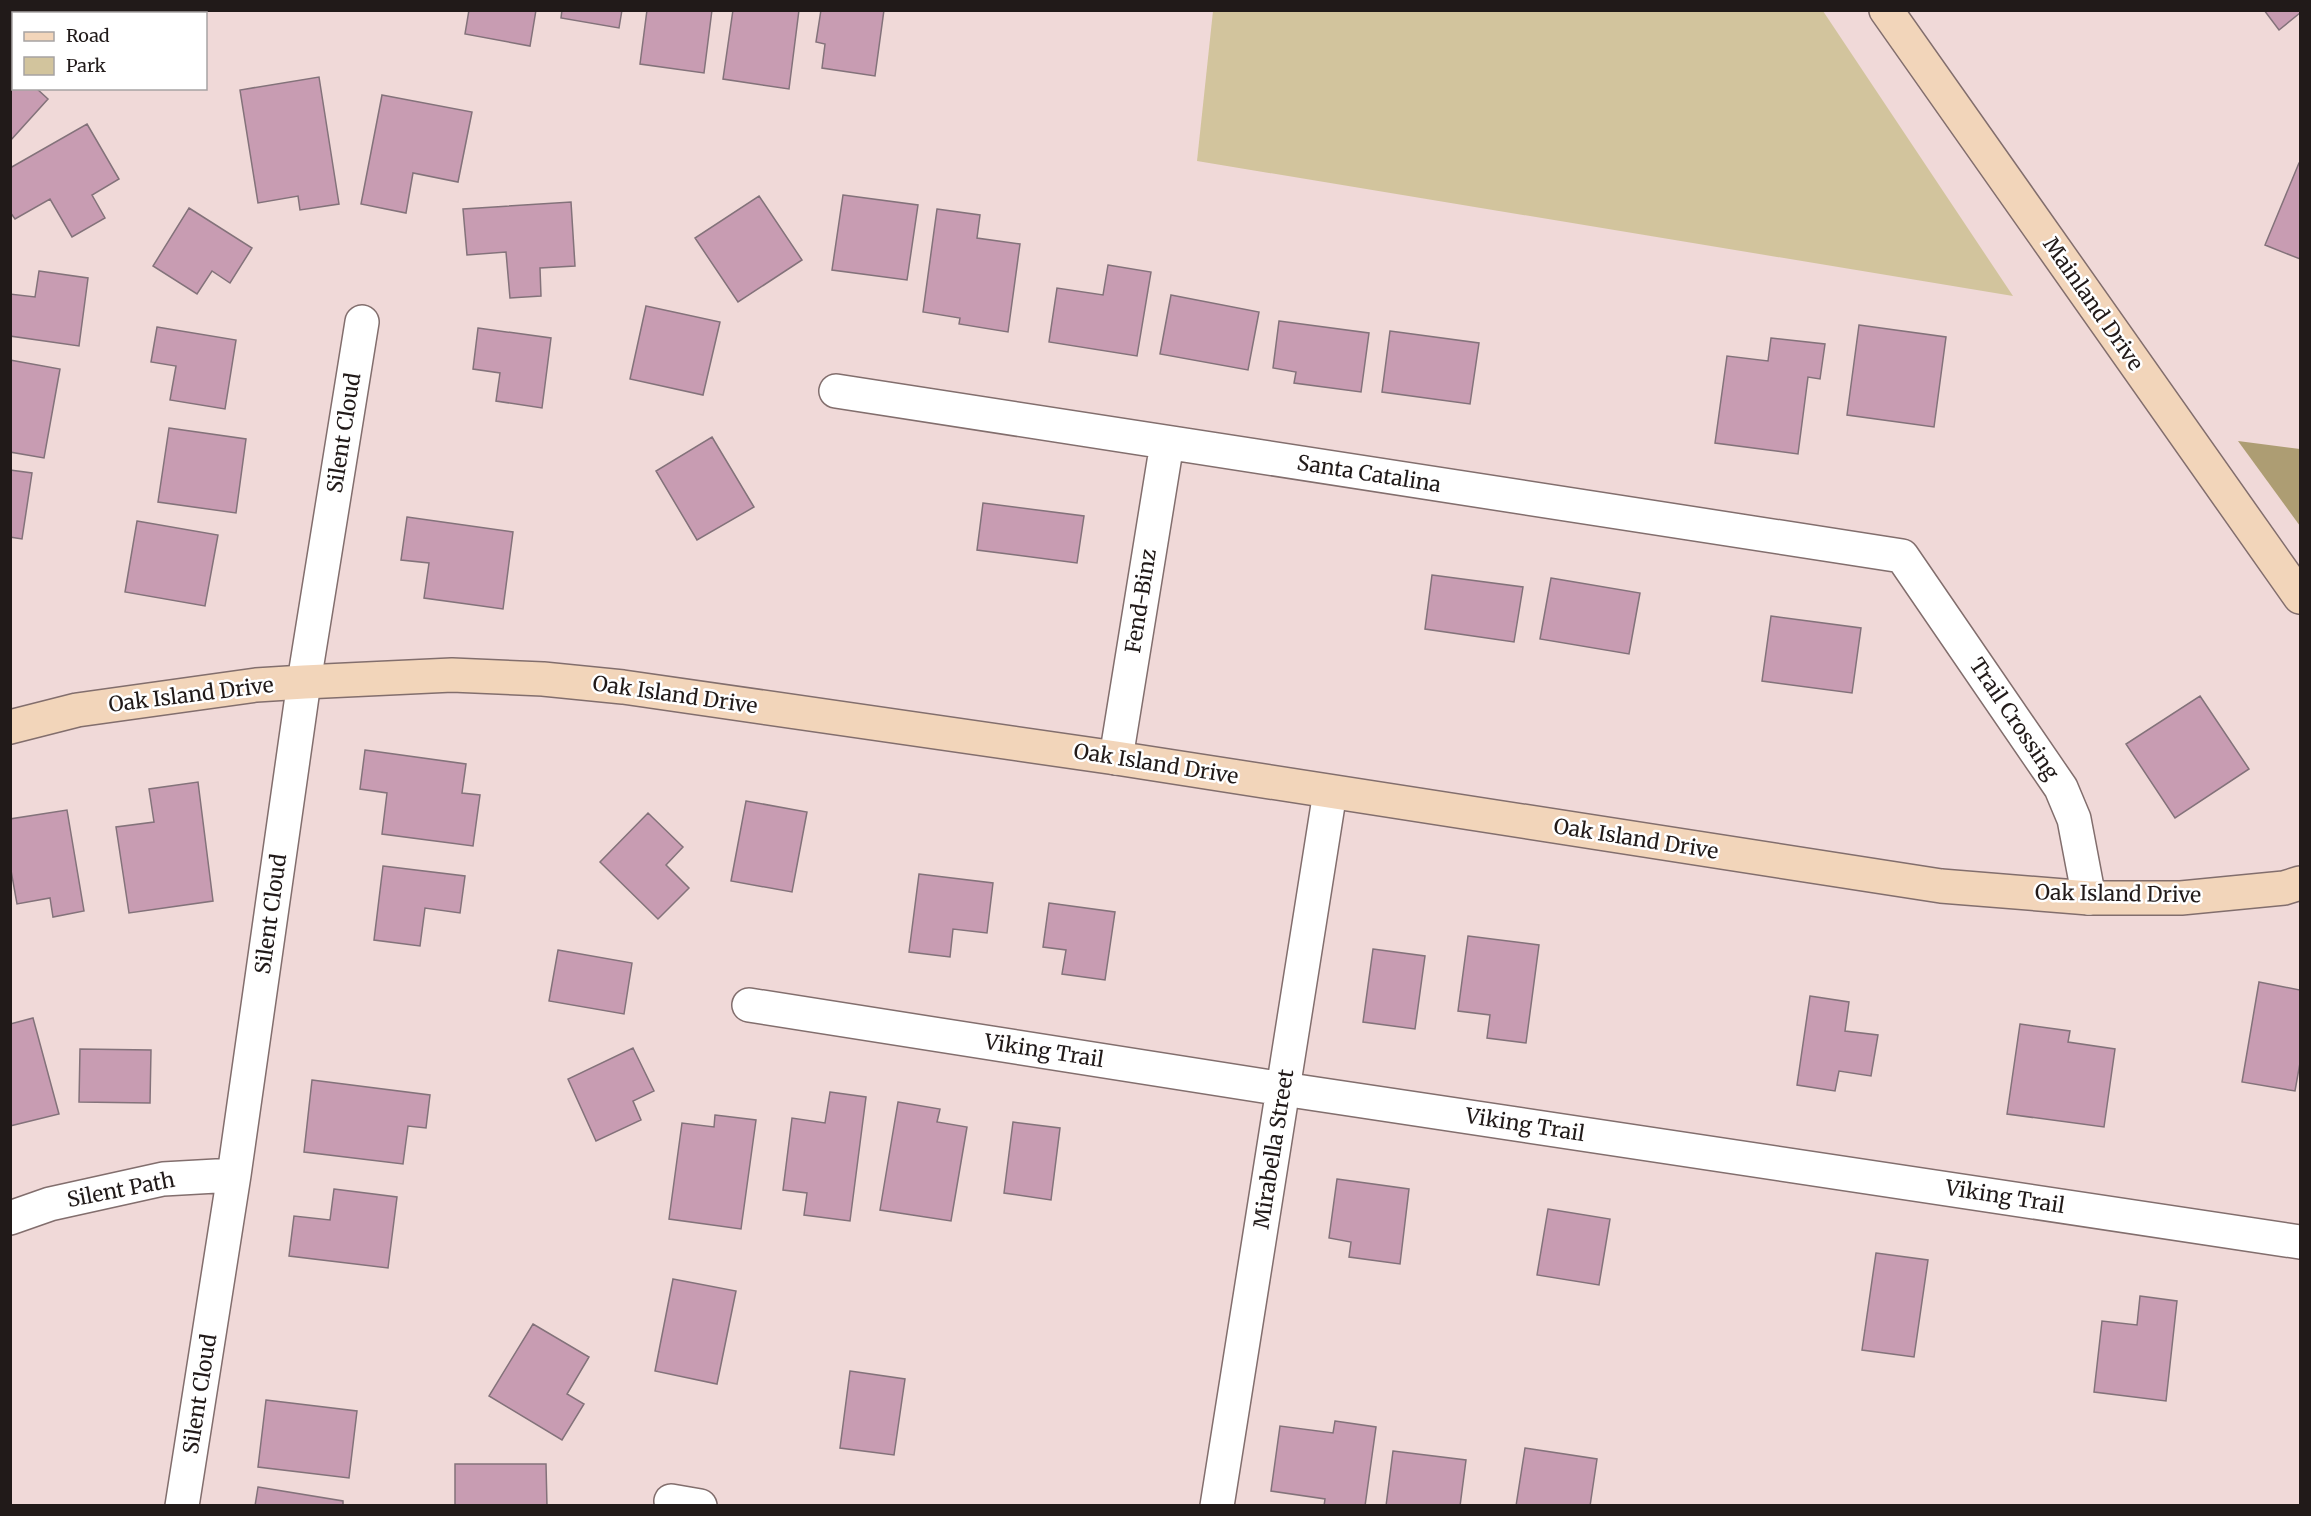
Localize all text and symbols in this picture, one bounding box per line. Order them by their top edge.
legend [12,12,207,90]
text: Road [66,24,110,47]
text: Park [66,54,107,77]
street label: Mainland Drive [2037,232,2149,376]
street label: Silent Cloud [321,371,366,495]
street label: Santa Catalina [1295,449,1443,498]
street label: Fend-Binz [1119,547,1162,655]
street label: Trail Crossing [1964,653,2065,785]
street label: Oak Island Drive [591,670,759,719]
street label: Oak Island Drive [107,671,275,718]
street label: Oak Island Drive [1072,737,1240,790]
street label: Oak Island Drive [1552,812,1720,865]
street label: Silent Cloud [249,852,292,976]
street label: Oak Island Drive [2035,879,2201,908]
street label: Viking Trail [981,1028,1106,1073]
street label: Mirabella Street [1248,1067,1299,1231]
street label: Viking Trail [1462,1102,1587,1147]
street label: Silent Path [65,1166,177,1213]
street label: Viking Trail [1942,1174,2067,1219]
street label: Silent Cloud [177,1332,222,1456]

